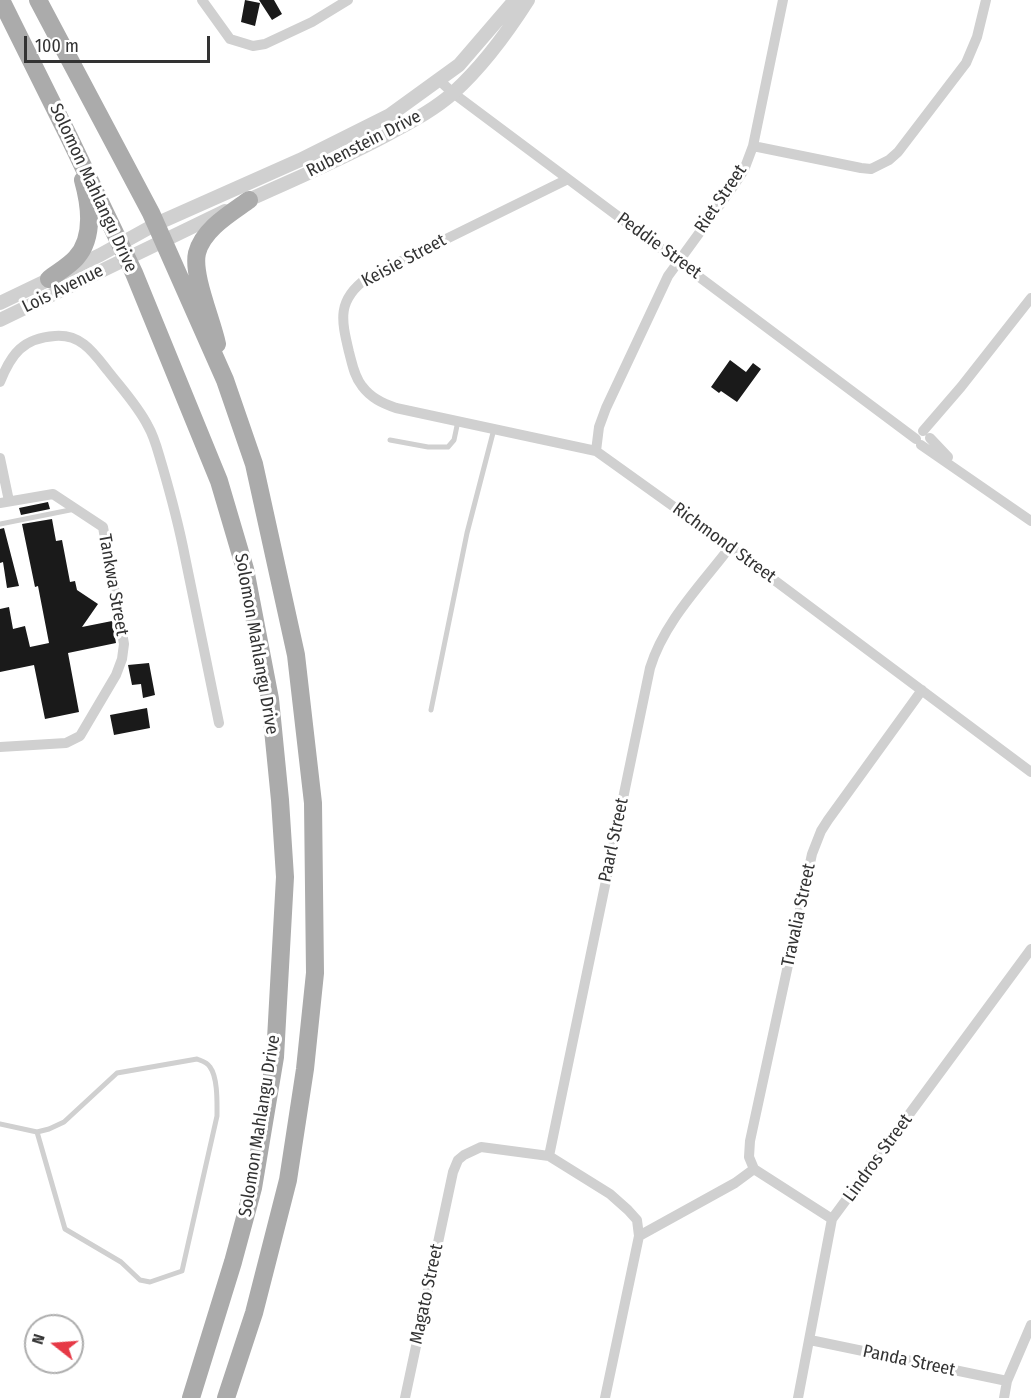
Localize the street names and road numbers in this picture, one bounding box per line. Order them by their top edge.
street label: Solomon Mahlangu Drive [44,100,142,276]
street label: Rubenstein Drive [303,106,425,182]
street label: Riet Street [690,161,752,237]
street label: Peddie Street [613,208,705,284]
street label: Keisie Street [358,230,450,292]
street label: Lois Avenue [19,260,107,318]
street label: Richmond Street [668,498,780,588]
street label: Tankwa Street [93,532,133,638]
street label: Solomon Mahlangu Drive [229,552,283,736]
street label: Paarl Street [595,796,633,884]
street label: Travalia Street [778,861,820,969]
street label: Solomon Mahlangu Drive [235,1034,285,1218]
street label: Lindros Street [839,1110,917,1206]
street label: Magato Street [406,1242,448,1346]
street label: Panda Street [861,1341,957,1381]

